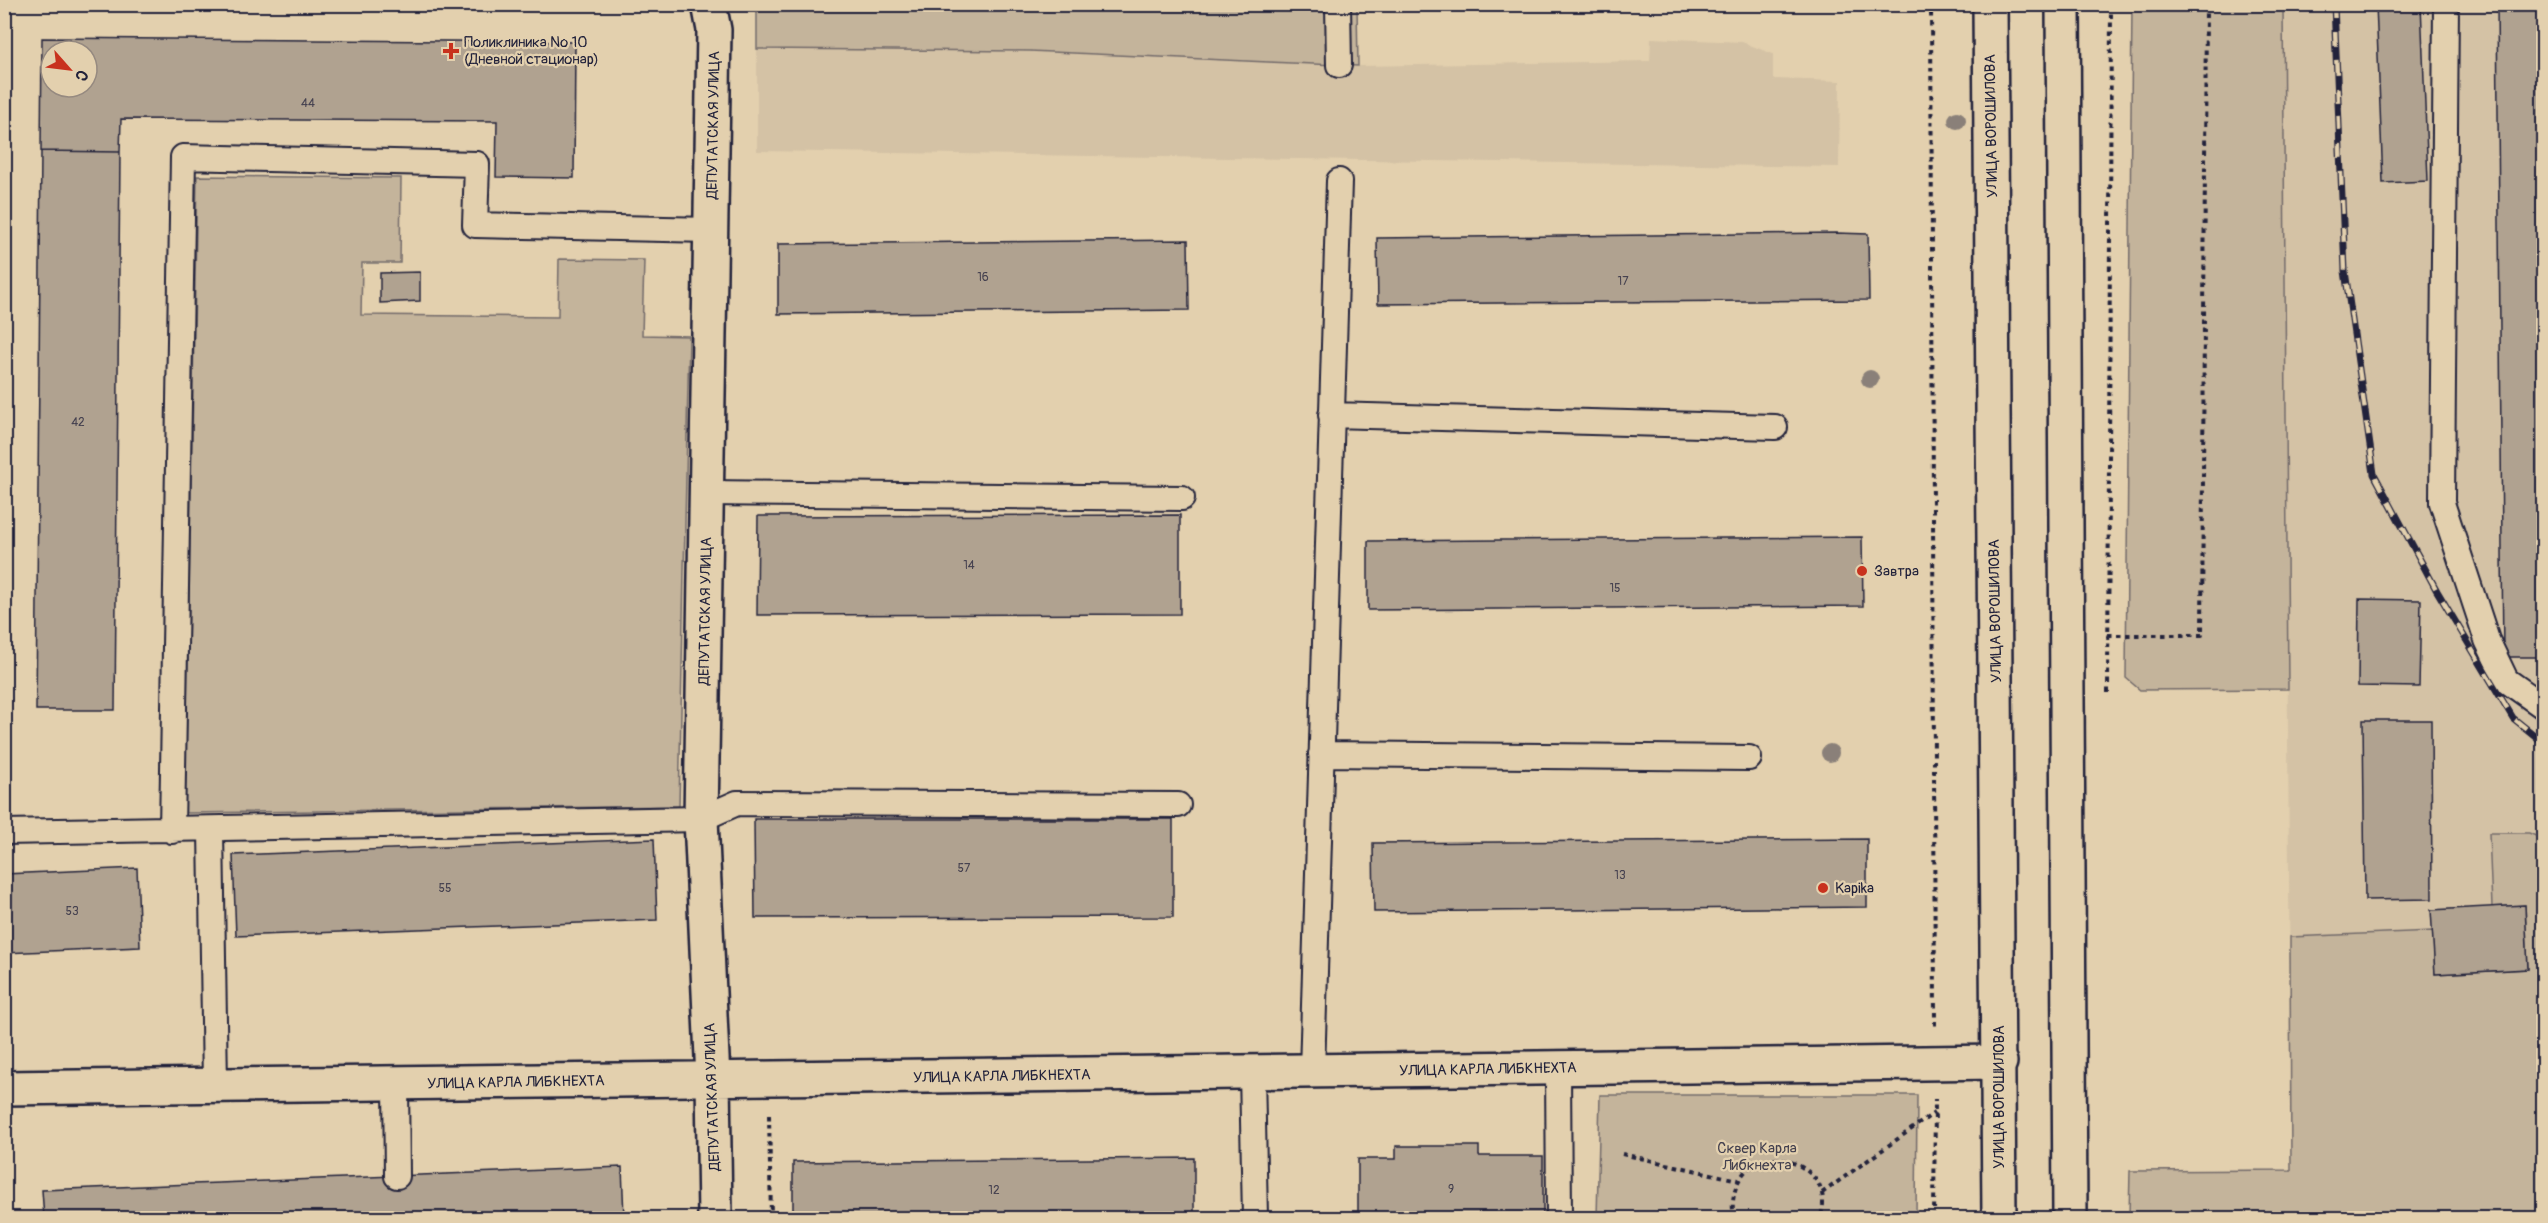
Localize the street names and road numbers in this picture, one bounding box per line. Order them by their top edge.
street label: ДЕПУТАТСКАЯ УЛИЦА [703,51,724,200]
street label: УЛИЦА ВОРОШИЛОВА [1981,54,2002,198]
street label: ДЕПУТАТСКАЯ УЛИЦА [695,537,716,686]
street label: УЛИЦА ВОРОШИЛОВА [1985,539,2006,683]
street label: ДЕПУТАТСКАЯ УЛИЦА [700,1022,725,1172]
street label: УЛИЦА ВОРОШИЛОВА [1990,1025,2009,1169]
street label: УЛИЦА КАРЛА ЛИБКНЕХТА [1399,1058,1577,1081]
street label: УЛИЦА КАРЛА ЛИБКНЕХТА [913,1065,1091,1088]
street label: УЛИЦА КАРЛА ЛИБКНЕХТА [427,1071,605,1094]

